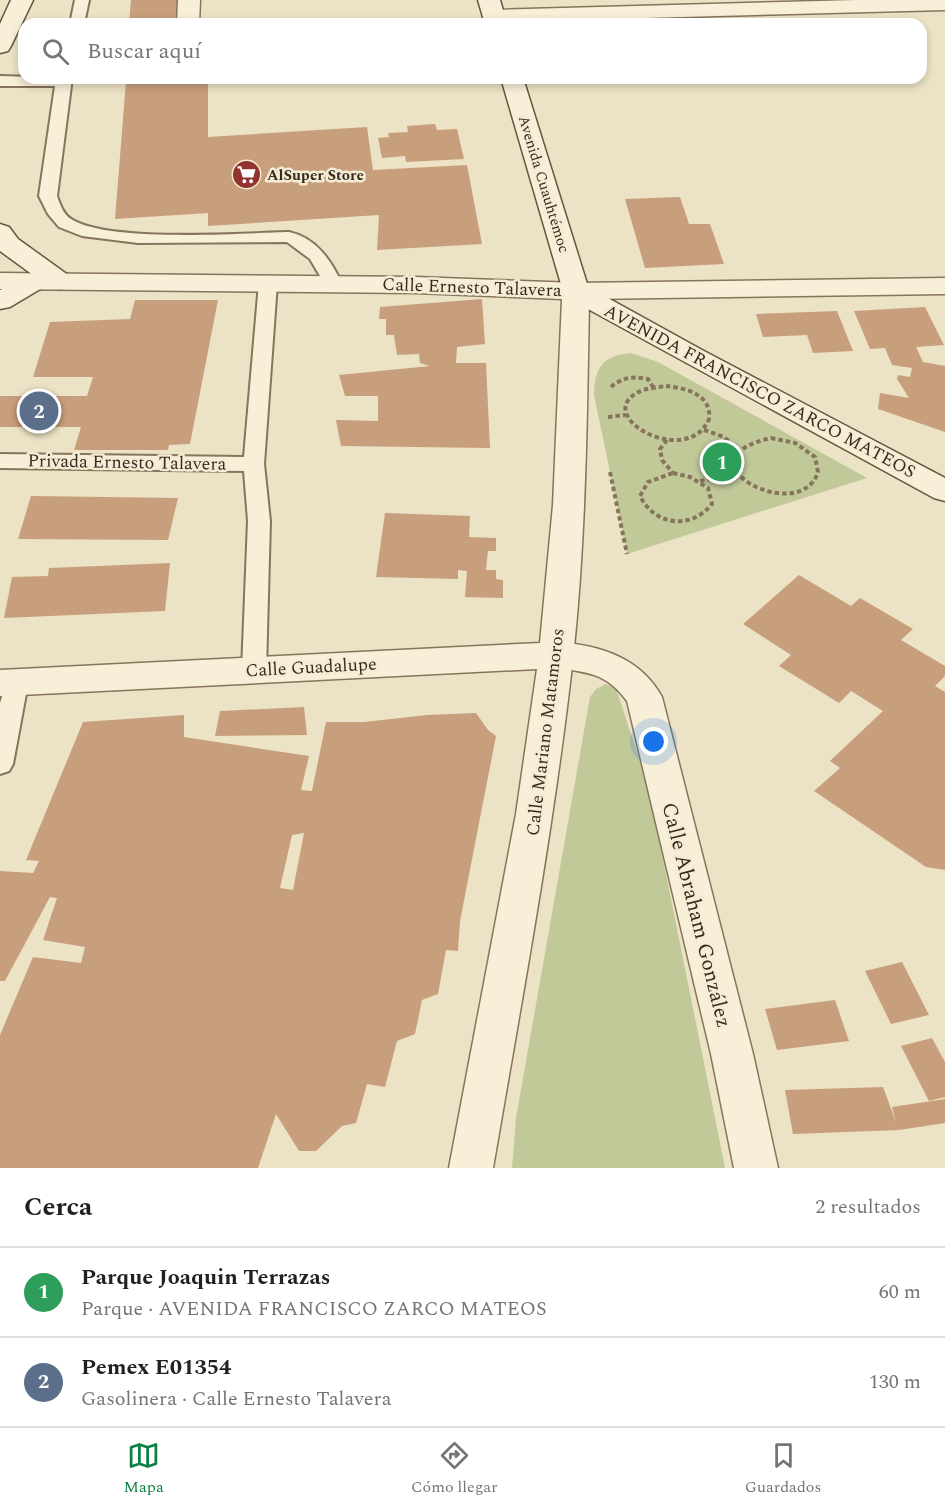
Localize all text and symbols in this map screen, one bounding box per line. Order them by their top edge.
search box [18,18,927,84]
icon: search [39,35,72,68]
text: Buscar aquí [87,35,201,68]
street label: Avenida Cuauhtémoc [512,113,575,256]
supermarket icon: AlSuper Store [230,159,262,191]
place label: AlSuper Store [267,164,364,187]
street label: Calle Ernesto Talavera [382,271,562,304]
street label: AVENIDA FRANCISCO ZARCO MATEOS [599,297,920,485]
pin: 2 [20,388,58,434]
pin: 1 [702,440,742,484]
street label: Privada Ernesto Talavera [27,447,227,478]
street label: Calle Mariano Matamoros [519,627,572,837]
street label: Calle Guadalupe [245,651,377,684]
your location [639,727,668,756]
street label: Calle Abraham González [653,799,739,1031]
text: Cerca [24,1187,92,1227]
text: 2 resultados [815,1192,921,1222]
text: Parque Joaquin Terrazas [81,1261,330,1294]
text: 1 [38,1277,49,1307]
text: 60 m [879,1277,921,1307]
text: Parque · AVENIDA FRANCISCO ZARCO MATEOS [81,1294,547,1324]
text: Pemex E01354 [81,1351,231,1384]
text: 2 [38,1367,49,1397]
text: 130 m [869,1367,921,1397]
text: Gasolinera · Calle Ernesto Talavera [81,1384,391,1414]
tab: Mapa [124,1439,164,1499]
tab: Cómo llegar [411,1439,498,1499]
tab: Guardados [745,1439,821,1499]

